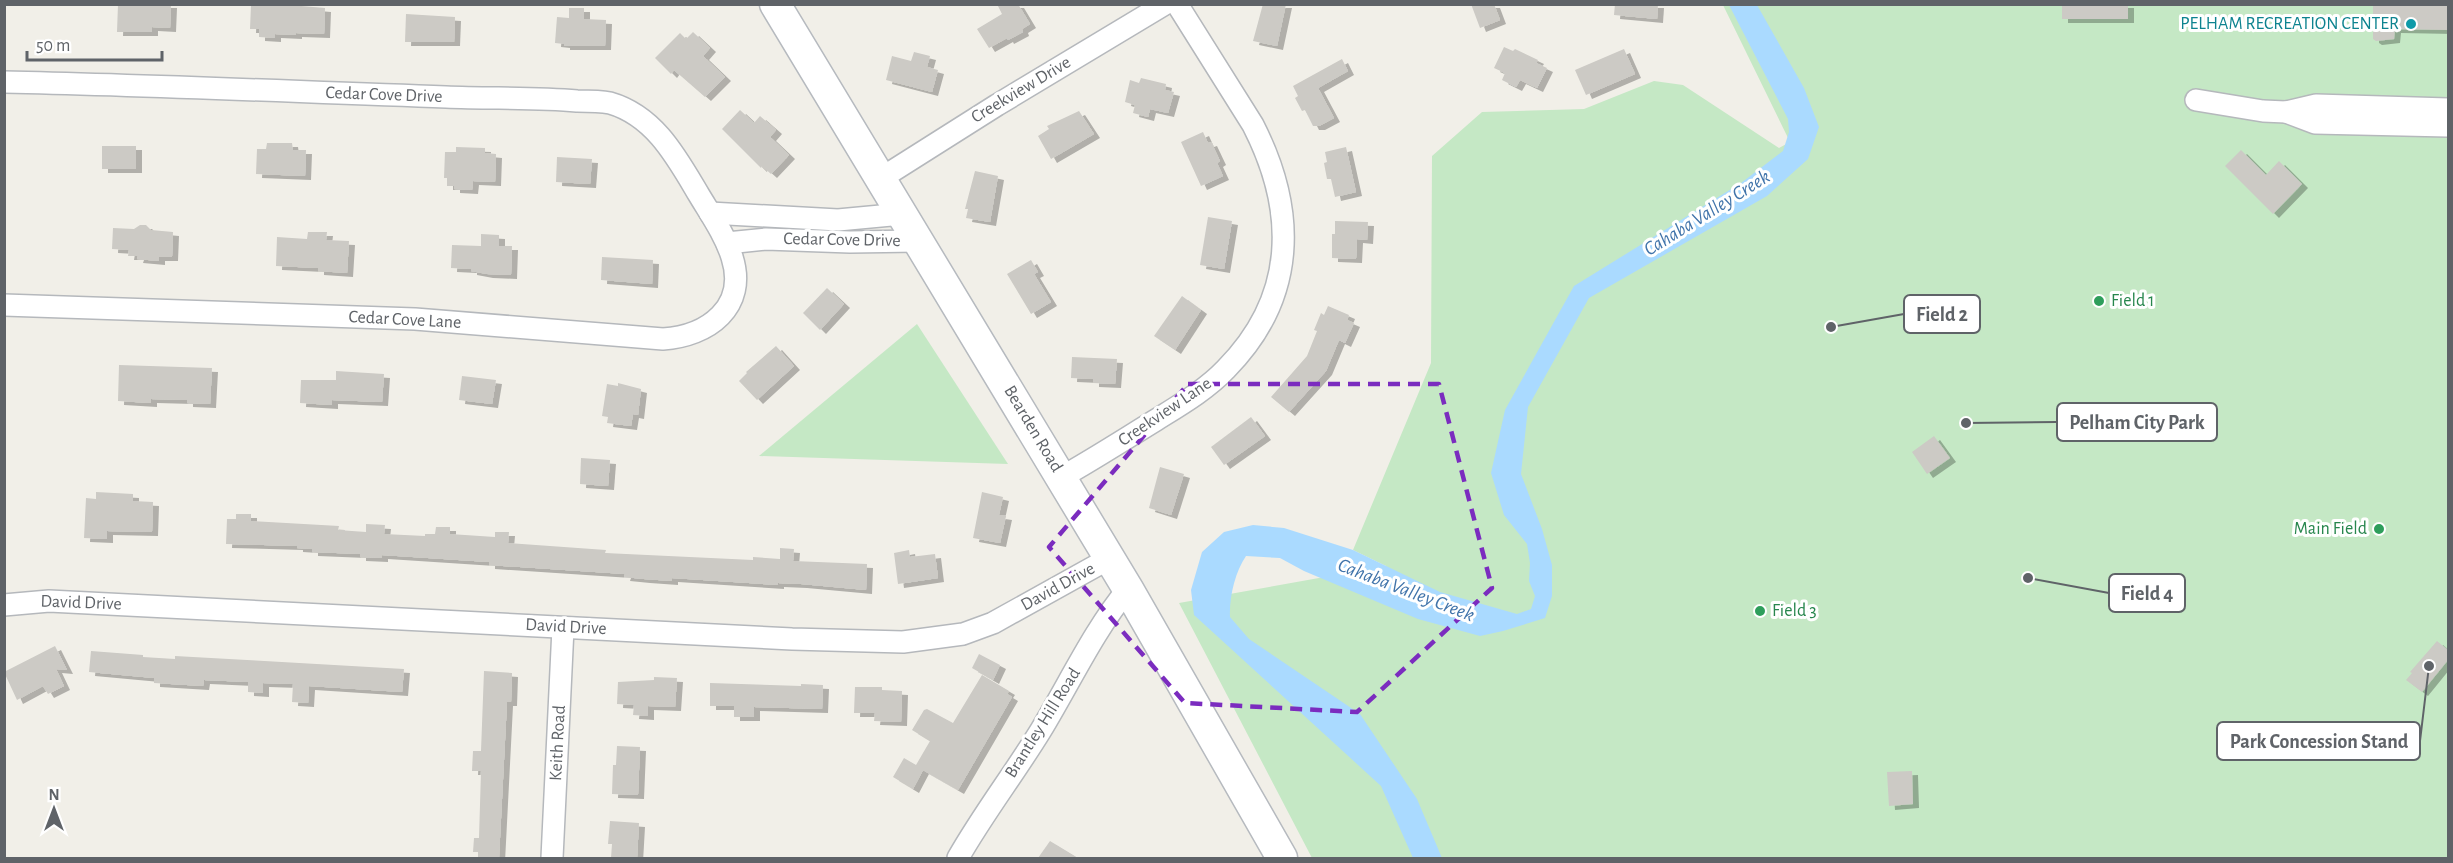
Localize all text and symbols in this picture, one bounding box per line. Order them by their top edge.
place label: PELHAM RECREATION CENTER [2180,15,2399,33]
marker: PELHAM RECREATION CENTER [2404,17,2418,31]
scale bar [27,24,162,62]
text: 50 m [36,37,70,55]
street label: Creekview Drive [968,53,1074,127]
street label: Cedar Cove Drive [325,84,443,106]
water label: Cahaba Valley Creek [1640,166,1774,260]
street label: Cedar Cove Drive [783,230,901,250]
place label: Field 1 [2111,292,2154,310]
marker: Field 1 [2092,294,2106,308]
callout: Field 2 [1904,295,1980,333]
text: Field 2 [1916,305,1968,325]
street label: Cedar Cove Lane [348,308,462,332]
street label: Creekview Lane [1115,374,1215,450]
street label: Bearden Road [1000,383,1066,475]
callout: Pelham City Park [2057,403,2217,441]
text: Pelham City Park [2069,413,2205,433]
place label: Main Field [2294,520,2367,538]
marker: Main Field [2372,522,2386,536]
water label: Cahaba Valley Creek [1335,555,1477,625]
street label: David Drive [1018,559,1098,615]
callout: Field 4 [2109,574,2185,612]
text: Field 4 [2121,584,2173,604]
street label: David Drive [40,593,122,613]
place label: Field 3 [1772,602,1817,620]
marker: Field 3 [1753,604,1767,618]
street label: David Drive [525,616,607,638]
street label: Brantley Hill Road [1002,665,1084,781]
street label: Keith Road [547,705,569,781]
callout: Park Concession Stand [2217,722,2420,760]
text: Park Concession Stand [2230,732,2409,752]
north arrow [24,779,84,839]
text: N [48,787,60,803]

